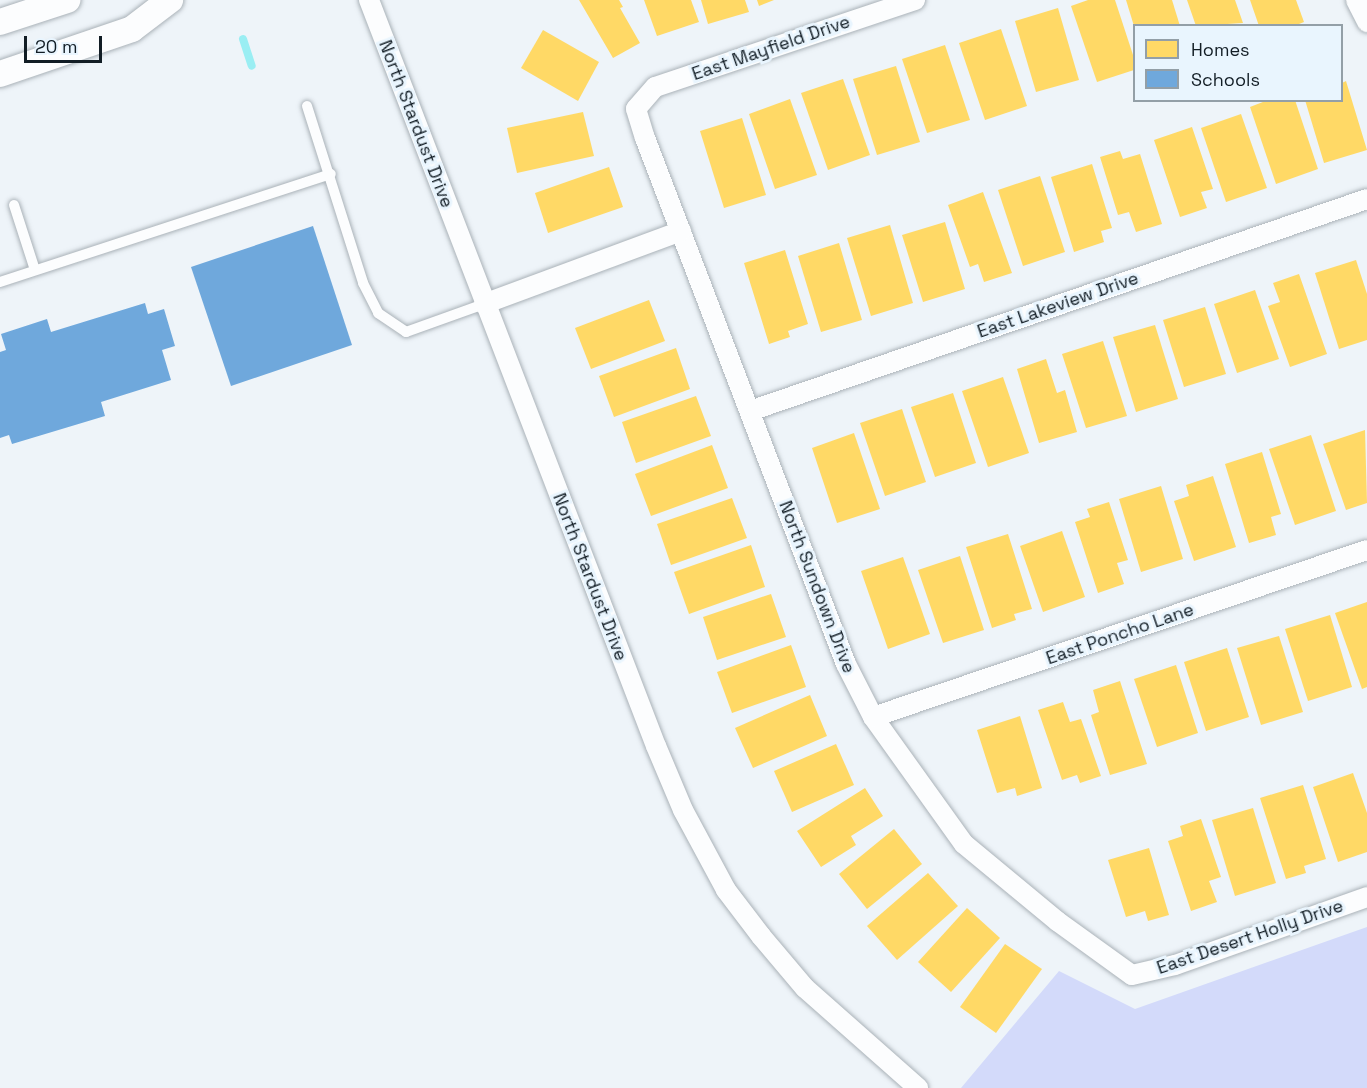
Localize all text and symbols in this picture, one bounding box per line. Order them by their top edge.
street label: East Mayfield Drive [689,11,853,85]
scale bar [27,24,105,62]
legend [1133,24,1343,102]
text: 20 m [35,35,78,58]
street label: North Stardust Drive [374,37,458,211]
text: Homes [1191,38,1250,61]
text: Schools [1191,68,1260,91]
street label: East Lakeview Drive [975,267,1141,343]
street label: North Stardust Drive [548,490,632,664]
street label: North Sundown Drive [774,498,860,676]
street label: East Poncho Lane [1043,599,1197,669]
street label: East Desert Holly Drive [1154,895,1346,979]

